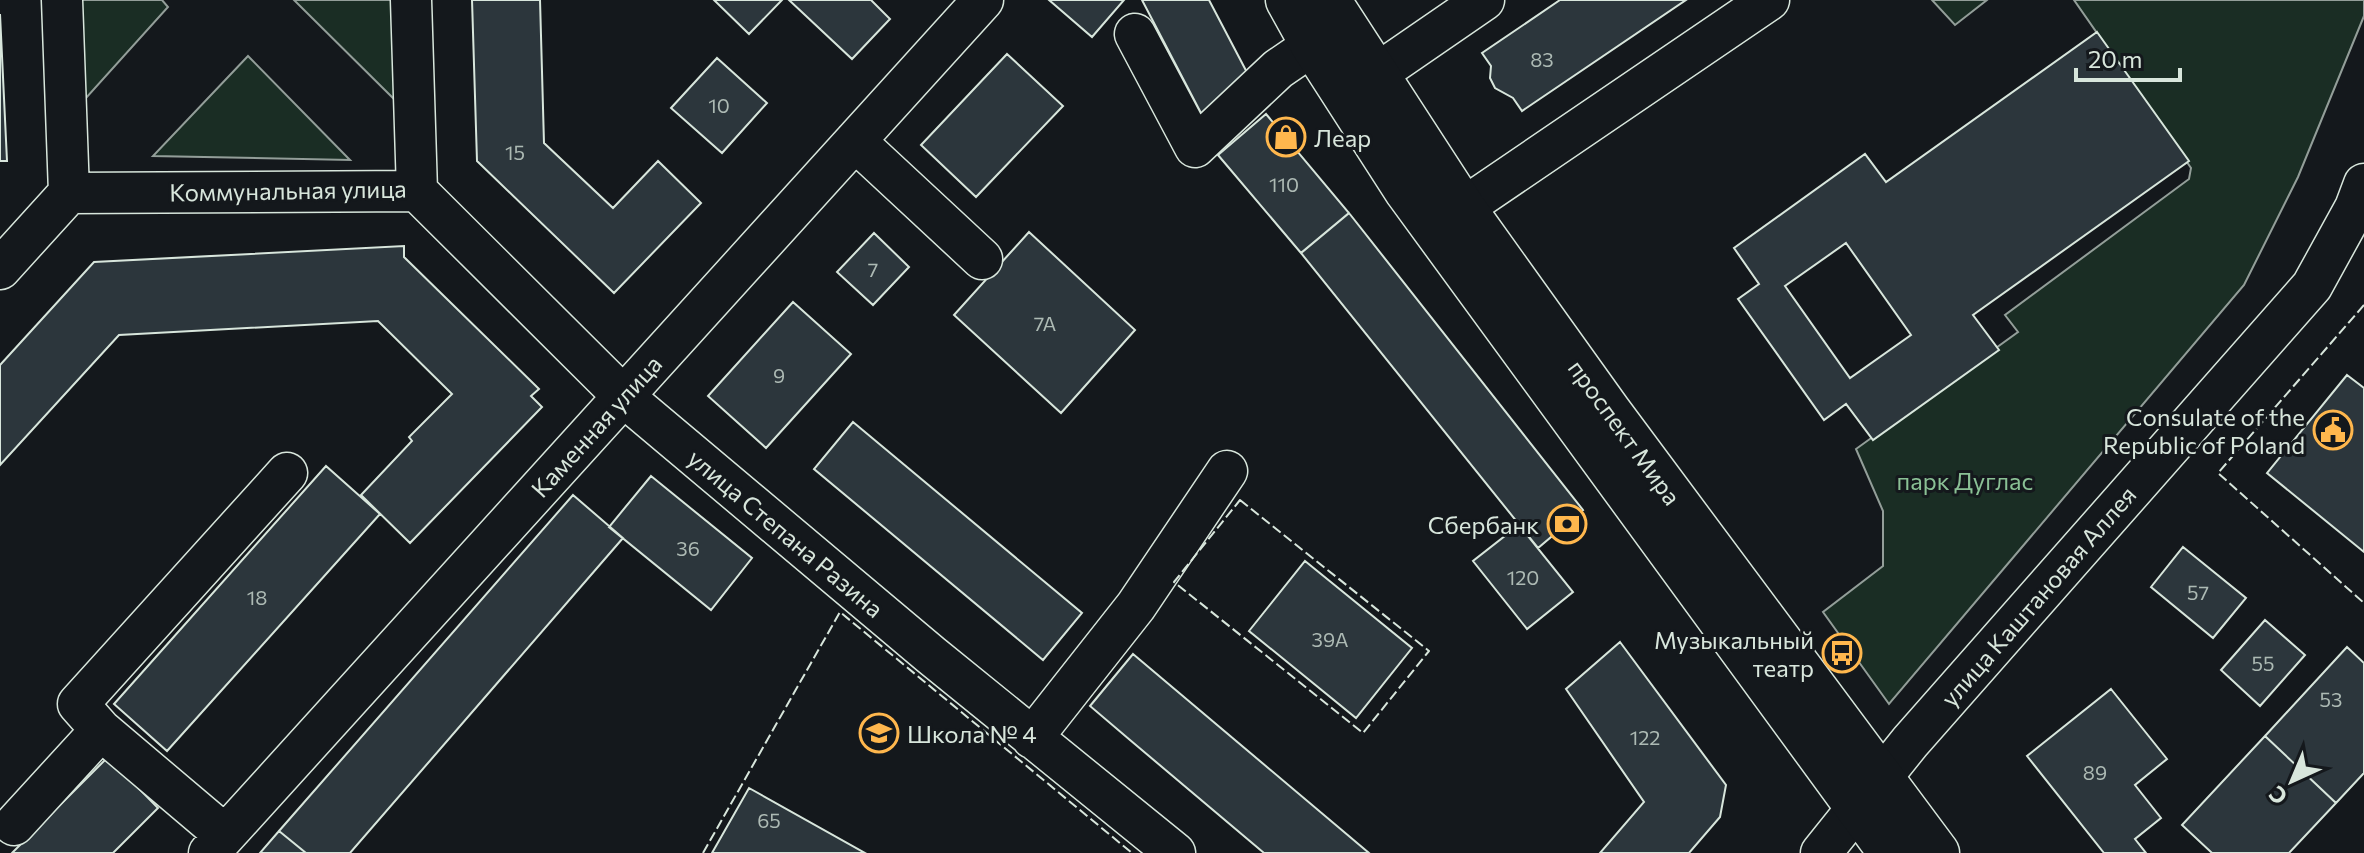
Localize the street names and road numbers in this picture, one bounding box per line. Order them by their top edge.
street label: Коммунальная улица [169,173,407,207]
street label: Каменная улица [525,349,667,503]
street label: проспект Мира [1563,354,1687,510]
street label: улица Степана Разина [682,443,890,623]
street label: улица Каштановая Аллея [1934,480,2142,712]

